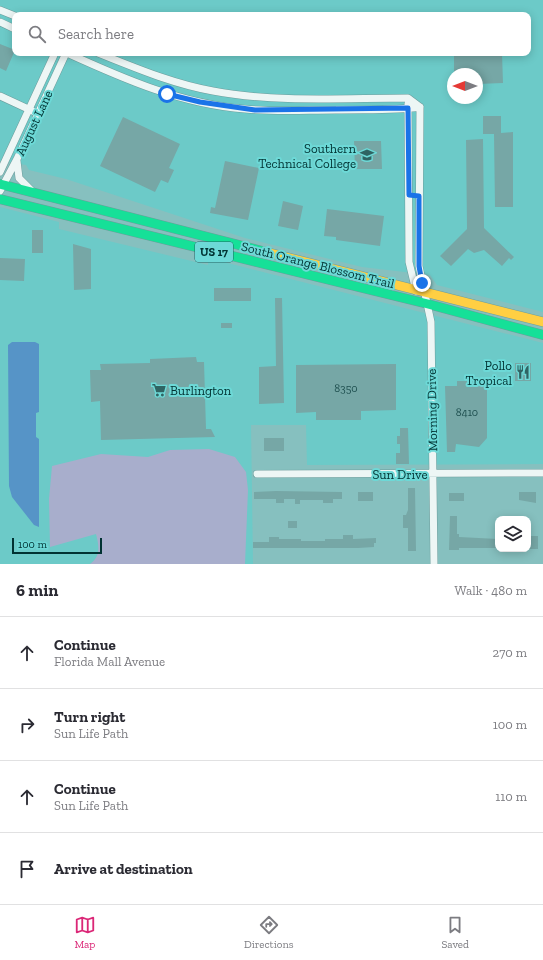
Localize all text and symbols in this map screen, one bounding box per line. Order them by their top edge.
search box [12,12,531,56]
icon: search [26,23,48,45]
text: Search here [58,25,134,43]
north arrow [447,68,483,104]
route start [158,85,176,103]
street label: August Lane [12,88,56,158]
place label: Southern Technical College [258,141,357,171]
school or university icon: Southern Technical College [359,147,375,163]
street label: South Orange Blossom Trail [240,239,397,291]
road number: US 17 [195,242,233,262]
route end [413,274,431,292]
place label: Pollo Tropical [465,358,513,388]
restaurant icon: Pollo Tropical [515,364,531,380]
street label: Morning Drive [424,369,440,451]
supermarket icon: Burlington [151,382,167,398]
house number: 8350 [334,382,358,395]
place label: Burlington [170,383,232,398]
house number: 8410 [456,406,478,419]
street label: Sun Drive [372,467,428,482]
map controls [495,516,531,552]
button: layers [495,516,531,552]
scale bar [12,536,102,555]
text: 100 m [18,538,47,551]
text: 6 min [16,580,58,600]
text: Walk · 480 m [455,583,527,598]
text: Continue [54,636,116,654]
icon: ahead [16,642,38,664]
text: 270 m [493,645,527,660]
text: Florida Mall Avenue [54,654,165,669]
text: Turn right [54,708,125,726]
icon: right [16,714,38,736]
text: 100 m [493,717,527,732]
text: Sun Life Path [54,726,128,741]
text: Continue [54,780,116,798]
icon: ahead [16,786,38,808]
text: 110 m [495,789,527,804]
text: Sun Life Path [54,798,128,813]
icon: arrive [16,858,38,880]
text: Arrive at destination [54,860,193,878]
tab: Map [74,914,96,951]
tab: Directions [244,914,294,951]
tab: Saved [441,914,469,951]

